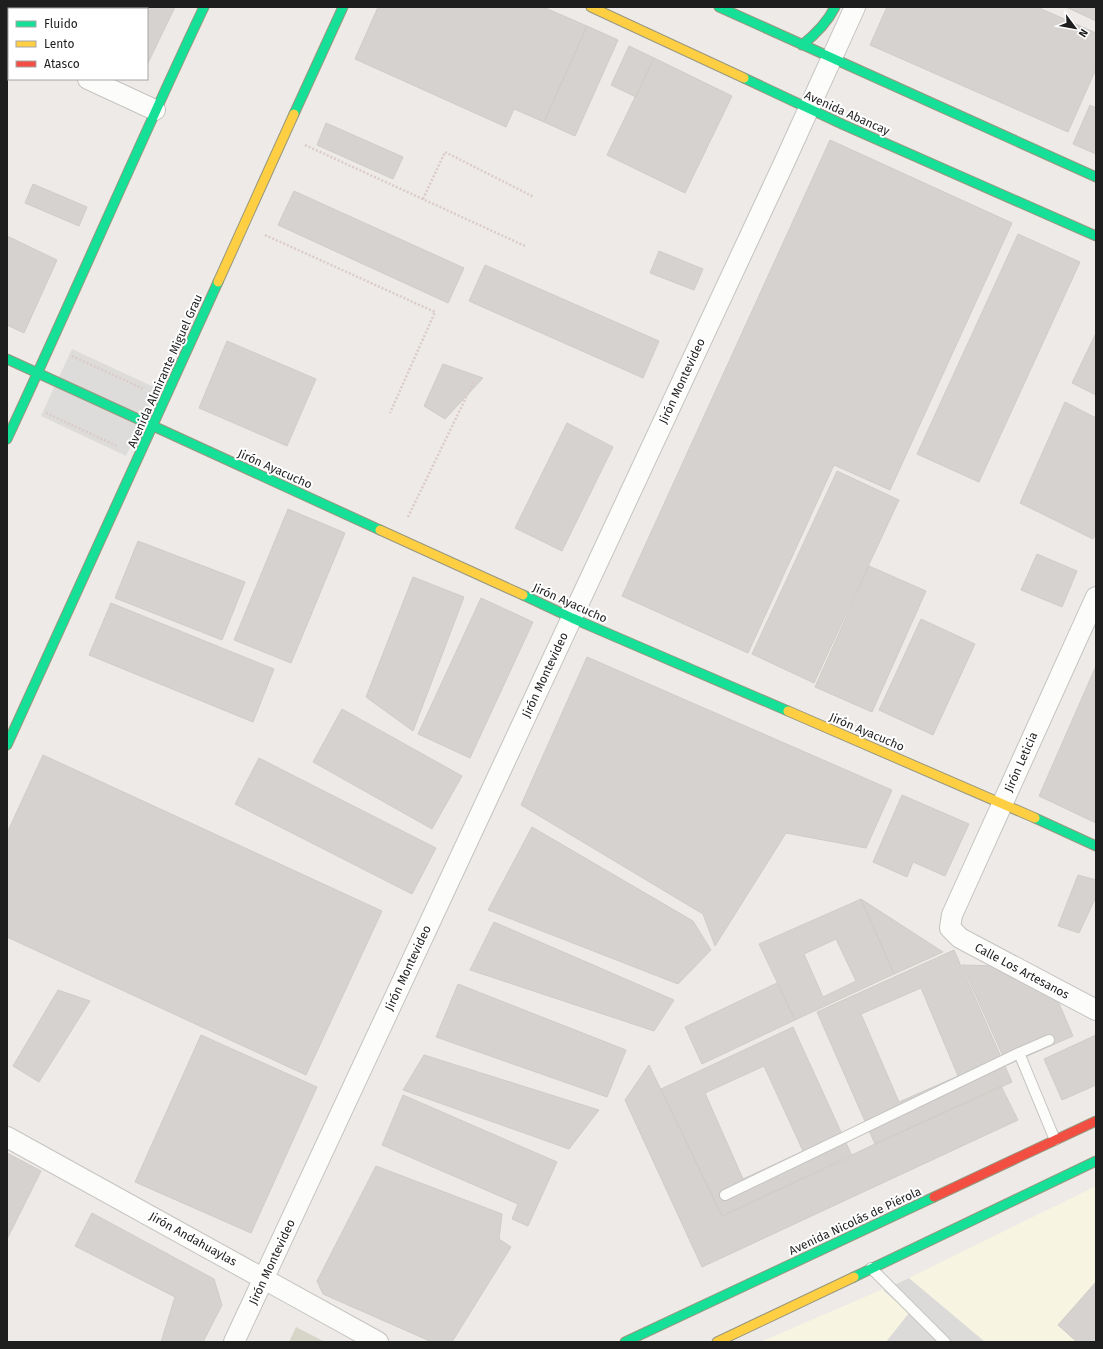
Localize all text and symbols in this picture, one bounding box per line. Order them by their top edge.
legend [8,8,148,80]
north arrow [1055,8,1095,48]
text: Fluido [44,17,78,31]
text: N [1076,26,1091,40]
text: Lento [44,37,74,51]
text: Atasco [44,57,80,71]
street label: Avenida Abancay [802,88,892,138]
street label: Avenida Almirante Miguel Grau [125,292,205,450]
street label: Jirón Montevideo [656,336,708,426]
street label: Jirón Ayacucho [236,446,314,492]
street label: Jirón Ayacucho [531,580,609,626]
street label: Jirón Montevideo [519,630,571,720]
street label: Jirón Ayacucho [827,710,907,754]
street label: Jirón Leticia [1002,730,1040,794]
street label: Jirón Montevideo [382,923,434,1013]
street label: Calle Los Artesanos [972,940,1072,1002]
street label: Avenida Nicolás de Piérola [787,1184,923,1258]
street label: Jirón Andahuaylas [147,1209,240,1269]
street label: Jirón Montevideo [246,1217,298,1307]

